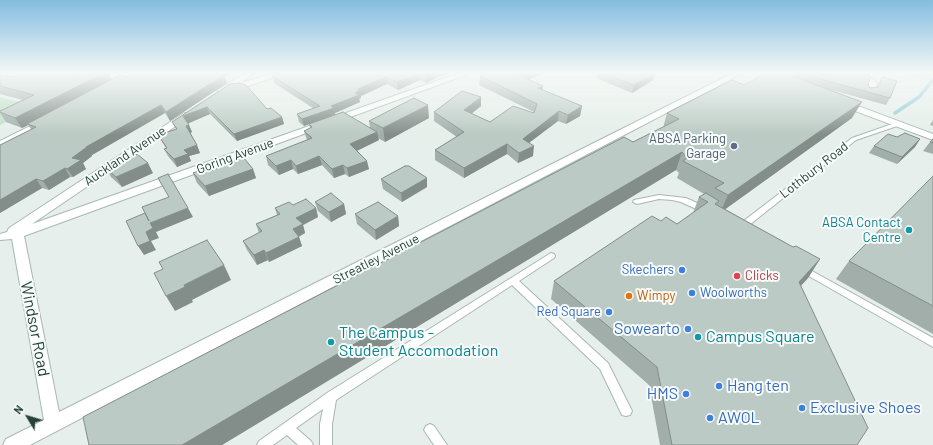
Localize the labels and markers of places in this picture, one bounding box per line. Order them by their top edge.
place label: ABSA Parking Garage [649,131,726,162]
marker: ABSA Parking Garage [729,141,739,151]
place label: ABSA Contact Centre [822,215,901,246]
marker: ABSA Contact Centre [904,225,914,235]
place label: Skechers [622,262,674,278]
marker: Skechers [677,265,687,275]
place label: Clicks [745,268,779,284]
marker: Clicks [732,271,742,281]
place label: Woolworths [700,285,767,301]
place label: Wimpy [637,288,676,304]
marker: Woolworths [687,288,697,298]
marker: Wimpy [624,291,634,301]
place label: Red Square [536,304,601,320]
marker: Red Square [604,307,614,317]
place label: Sowearto [614,319,680,339]
place label: The Campus - Student Accomodation [339,323,498,361]
marker: Sowearto [683,324,693,334]
place label: Campus Square [706,327,815,347]
marker: Campus Square [693,332,703,342]
marker: The Campus - Student Accomodation [326,337,336,347]
place label: Hang ten [727,376,789,396]
marker: Hang ten [714,381,724,391]
place label: HMS [647,384,678,404]
marker: HMS [681,389,691,399]
place label: Exclusive Shoes [810,398,921,418]
marker: Exclusive Shoes [797,403,807,413]
place label: AWOL [718,408,760,428]
marker: AWOL [705,413,715,423]

